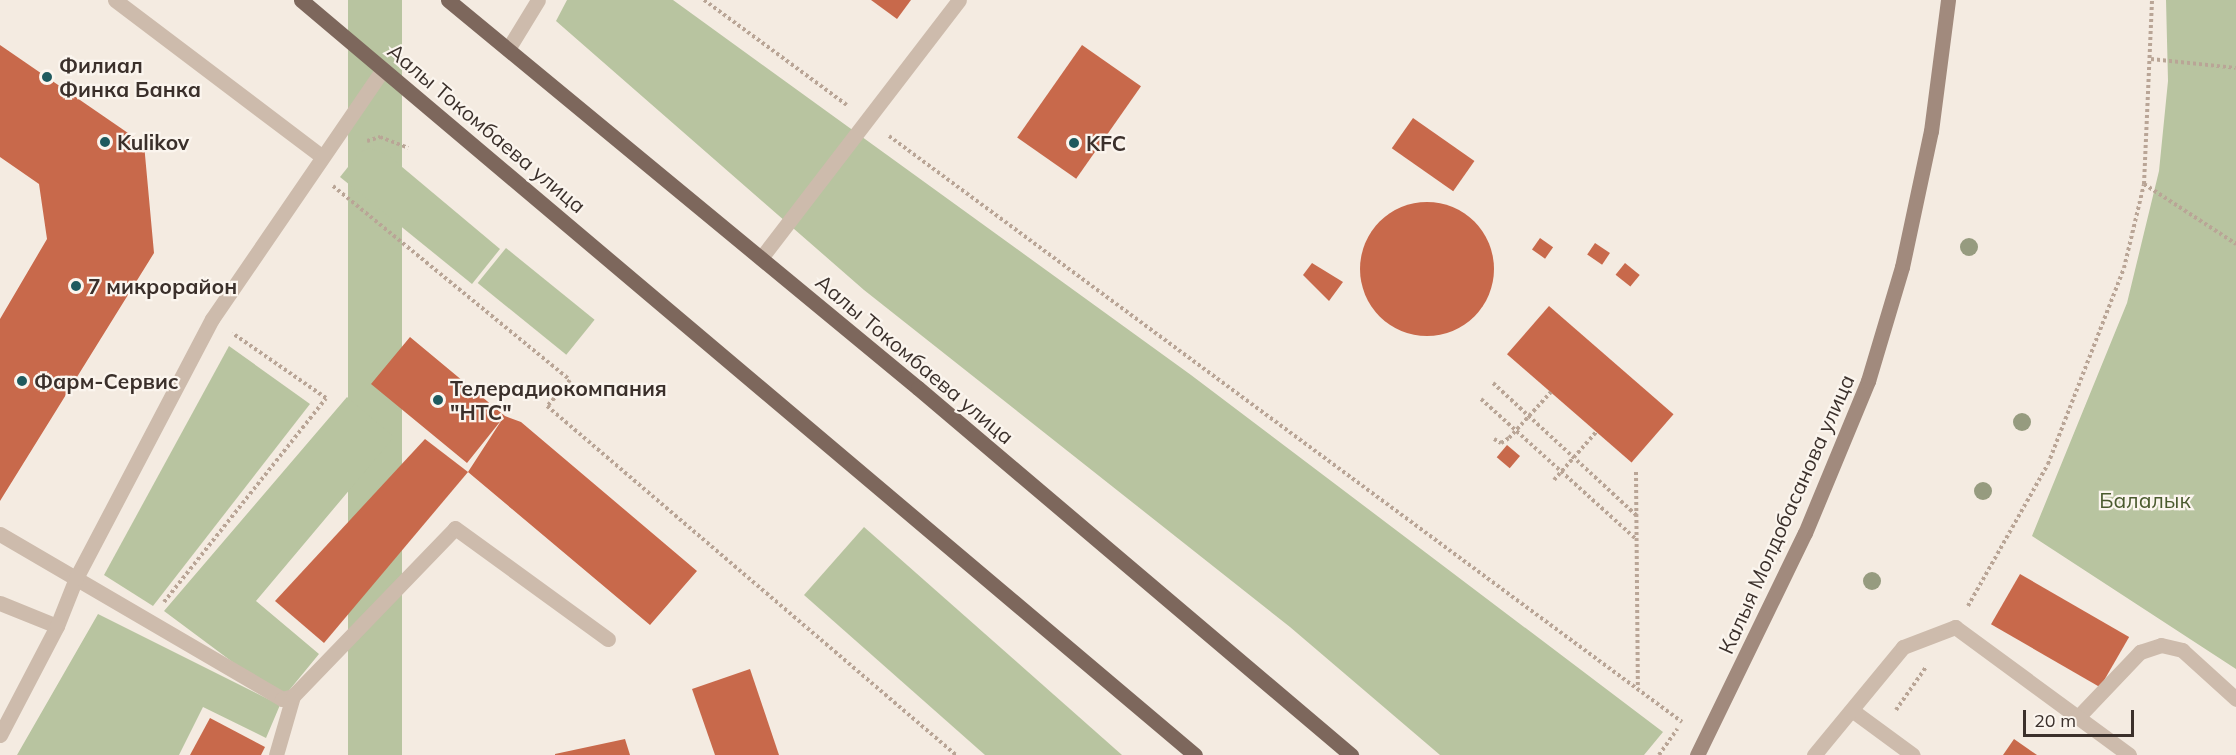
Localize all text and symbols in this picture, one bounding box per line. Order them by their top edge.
street label: Аалы Токомбаева улица [383,38,591,218]
place label: Филиал Финка Банка [59,52,201,102]
marker: Филиал Финка Банка [40,70,54,84]
place label: Kulikov [117,129,189,155]
place label: KFC [1086,130,1126,156]
marker: Kulikov [98,135,112,149]
marker: KFC [1067,136,1081,150]
street label: Аалы Токомбаева улица [811,269,1019,449]
place label: 7 микрорайон [88,273,237,299]
marker: 7 микрорайон [69,279,83,293]
place label: Фарм-Сервис [34,368,179,394]
street label: Калыя Молдобасанова улица [1713,370,1859,658]
marker: Фарм-Сервис [15,374,29,388]
place label: Телерадиокомпания "НТС" [450,375,667,425]
marker: Телерадиокомпания "НТС" [431,393,445,407]
park label: Балалык [2099,487,2191,513]
scale bar [2026,698,2137,736]
text: 20 m [2034,709,2076,732]

